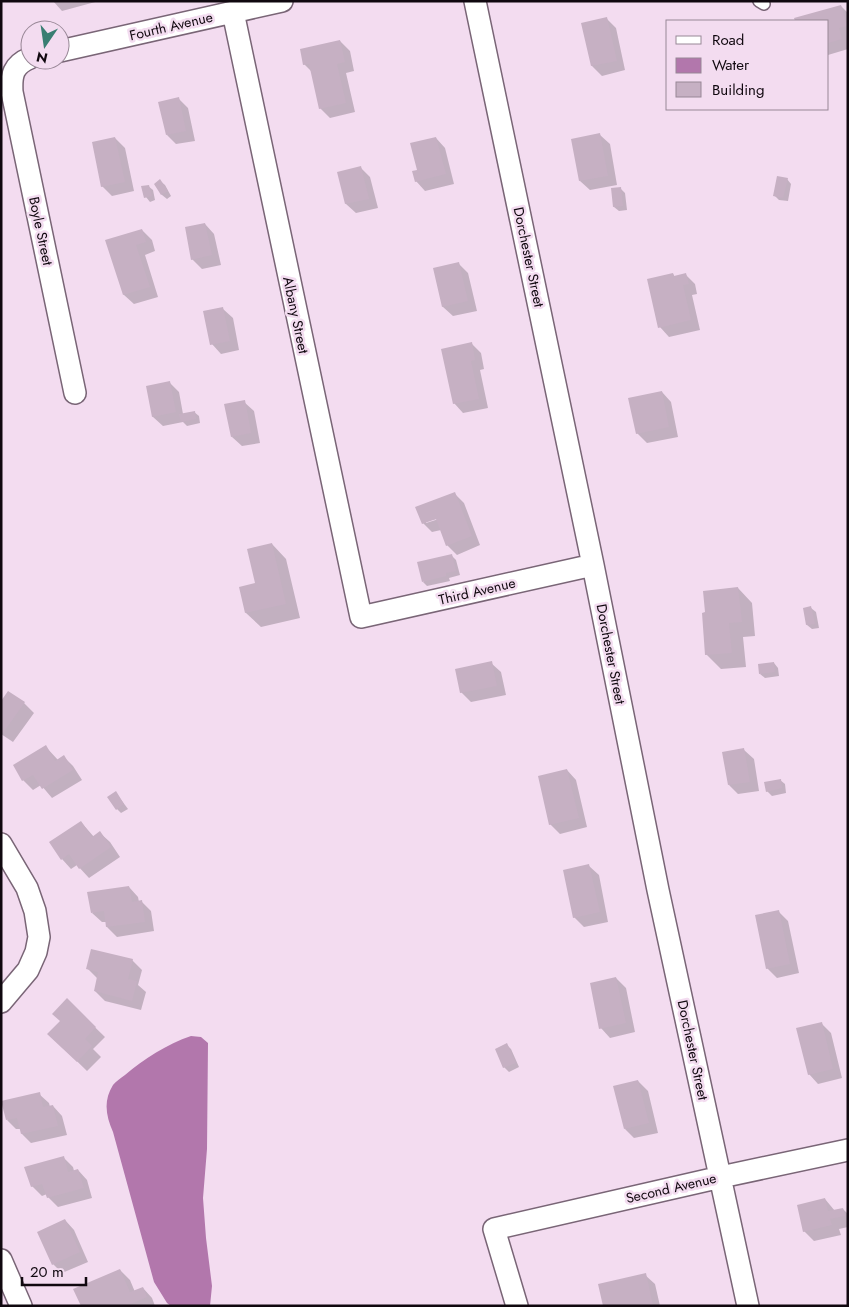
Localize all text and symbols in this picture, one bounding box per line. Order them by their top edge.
street label: Fourth Avenue [127,7,215,45]
north arrow [20,20,70,70]
legend [666,20,829,110]
text: Road [712,29,744,51]
text: N [34,47,50,69]
text: Water [712,54,750,76]
text: Building [712,79,764,101]
street label: Boyle Street [24,195,58,268]
street label: Dorchester Street [509,205,549,309]
street label: Albany Street [278,275,314,356]
street label: Third Avenue [437,572,517,610]
street label: Dorchester Street [591,602,631,706]
street label: Dorchester Street [673,998,713,1102]
street label: Second Avenue [624,1168,718,1208]
scale bar [22,1254,86,1286]
text: 20 m [30,1261,64,1283]

